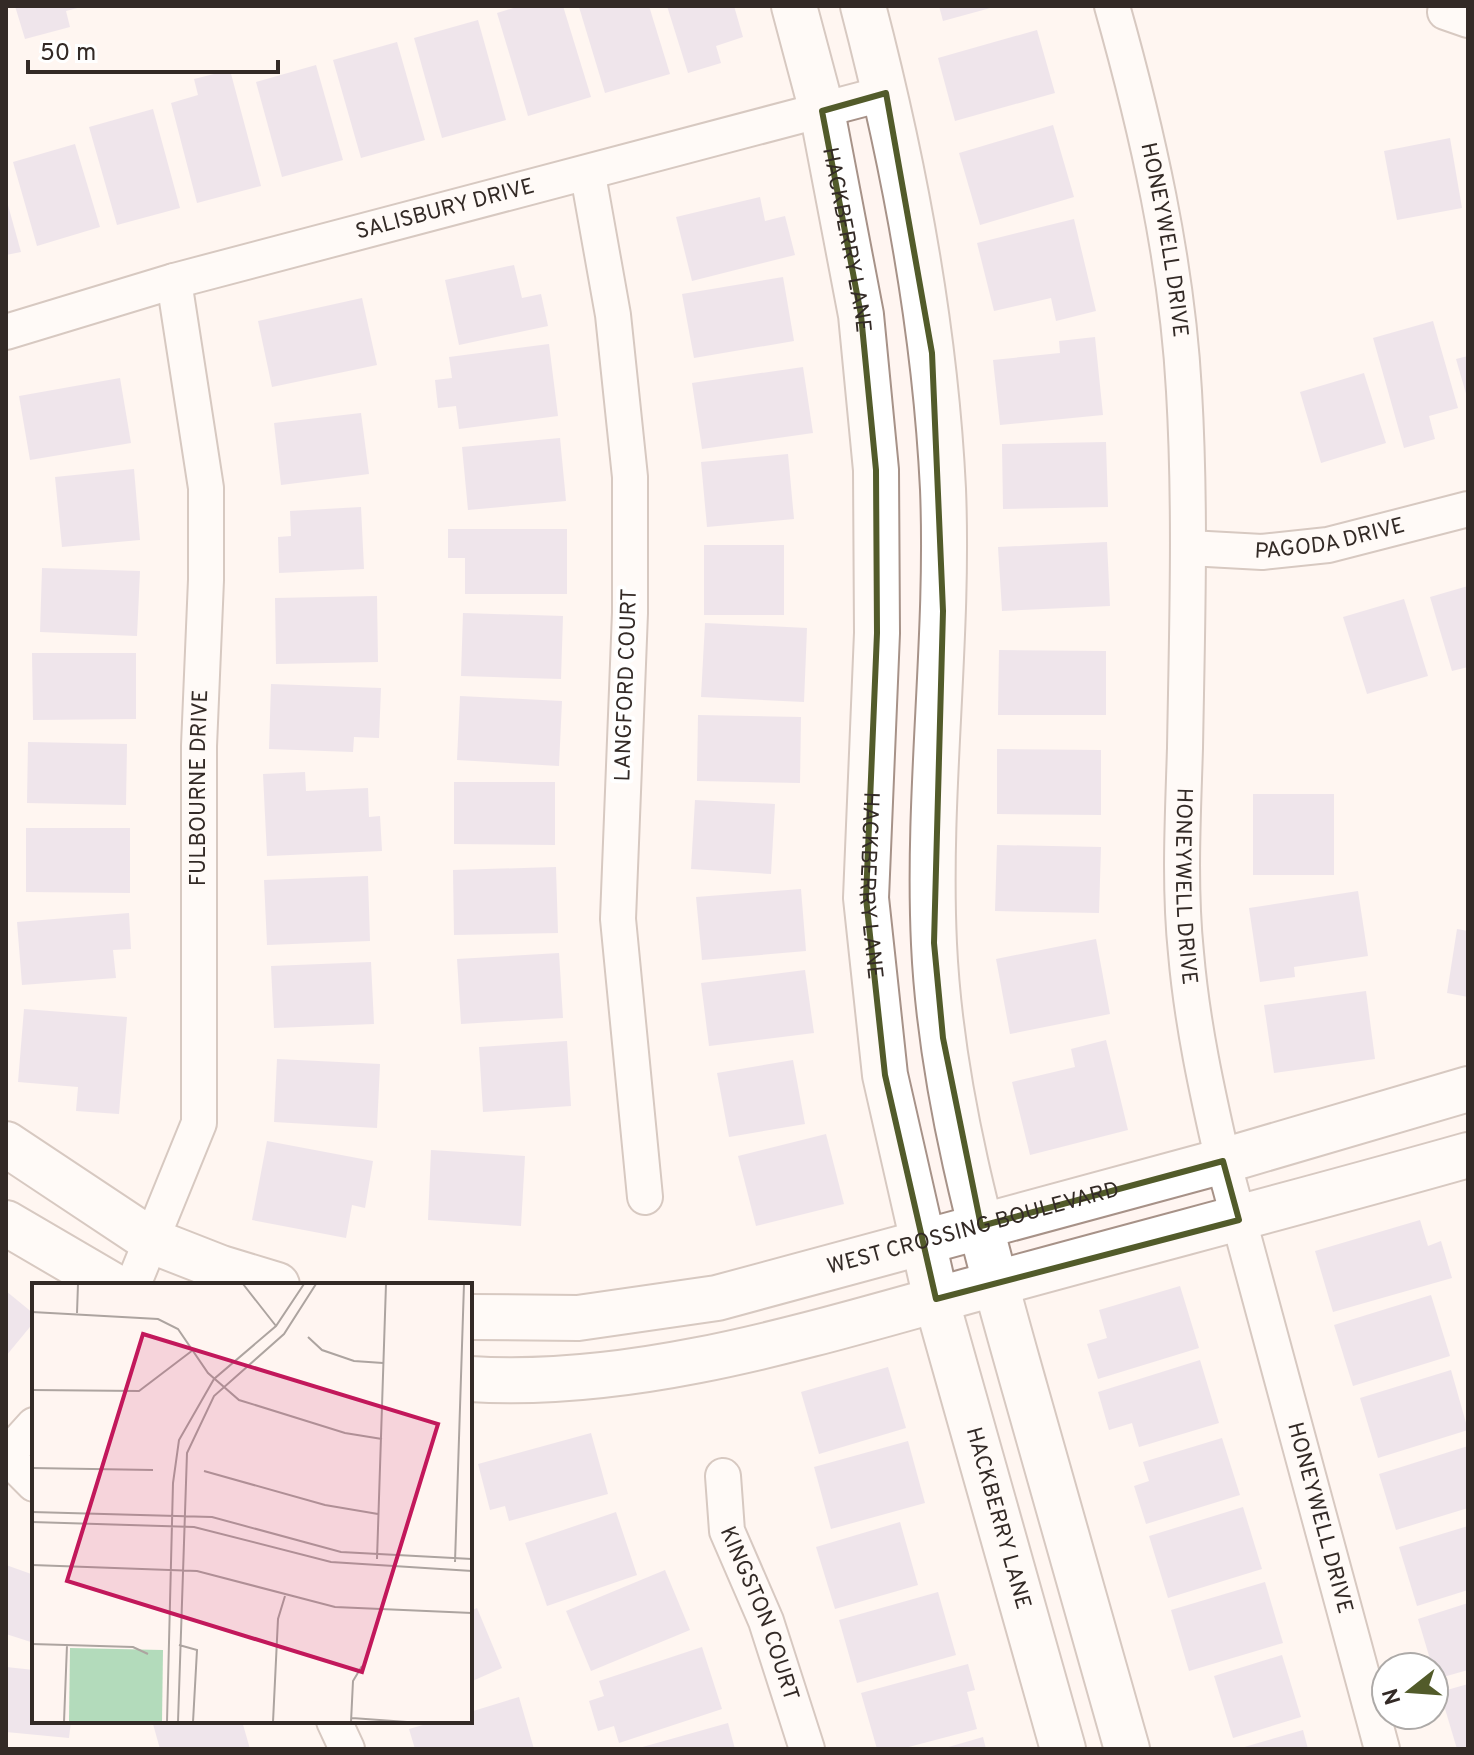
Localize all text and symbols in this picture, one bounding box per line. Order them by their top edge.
scale bar [28,24,278,74]
text: 50 m [40,39,96,69]
street label: HONEYWELL DRIVE [1134,140,1193,339]
street label: HACKBERRY LANE [816,145,876,334]
street label: SALISBURY DRIVE [353,173,537,246]
street label: PAGODA DRIVE [1254,512,1408,566]
street label: LANGFORD COURT [610,588,644,782]
street label: FULBOURNE DRIVE [185,689,215,886]
street label: HONEYWELL DRIVE [1169,787,1203,986]
street label: HACKBERRY LANE [852,791,888,981]
street label: WEST CROSSING BOULEVARD [824,1176,1122,1281]
inset map [32,1283,472,1723]
street label: HONEYWELL DRIVE [1281,1419,1358,1617]
street label: HACKBERRY LANE [959,1424,1036,1613]
street label: KINGSTON COURT [713,1522,804,1704]
north arrow [1370,1651,1450,1731]
text: N [1378,1685,1408,1708]

